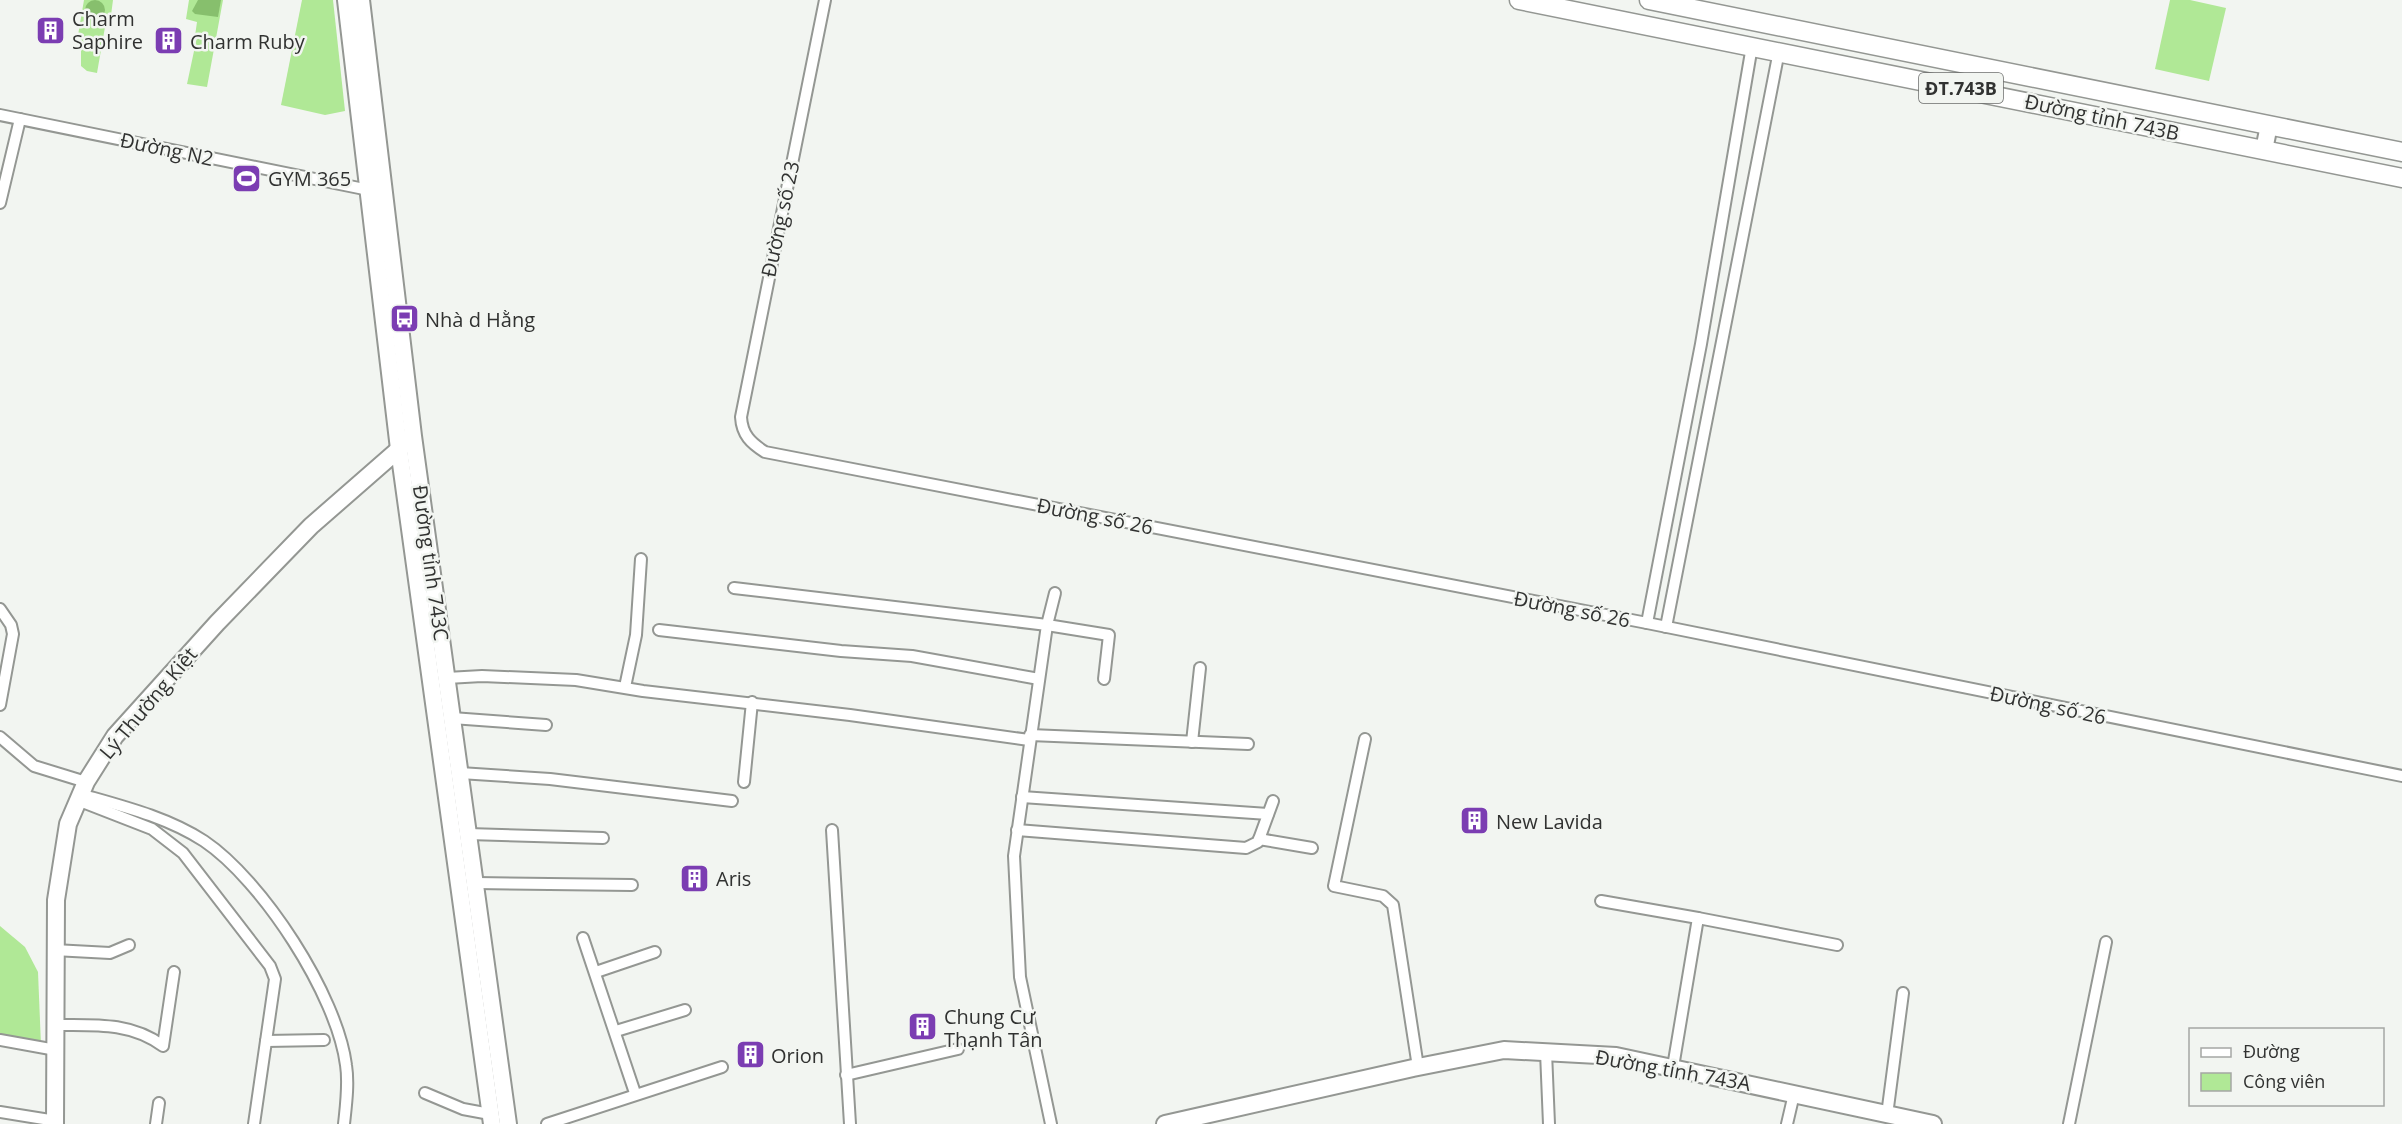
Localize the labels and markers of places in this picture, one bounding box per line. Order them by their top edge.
place label: Charm Saphire [72,5,143,55]
building icon: Charm Saphire [35,14,67,46]
building icon: Charm Ruby [153,25,185,57]
place label: Charm Ruby [190,28,306,55]
sports icon: GYM 365 [231,162,263,194]
place label: GYM 365 [268,165,351,192]
bus stop icon: Nhà d Hằng [388,303,420,335]
place label: Nhà d Hằng [425,306,535,333]
building icon: New Lavida [1459,805,1491,837]
place label: New Lavida [1496,808,1603,835]
building icon: Aris [679,862,711,894]
place label: Aris [716,865,751,892]
place label: Chung Cư Thạnh Tân [944,1003,1043,1053]
building icon: Chung Cư Thạnh Tân [907,1011,939,1043]
building icon: Orion [734,1039,766,1071]
place label: Orion [771,1042,824,1069]

